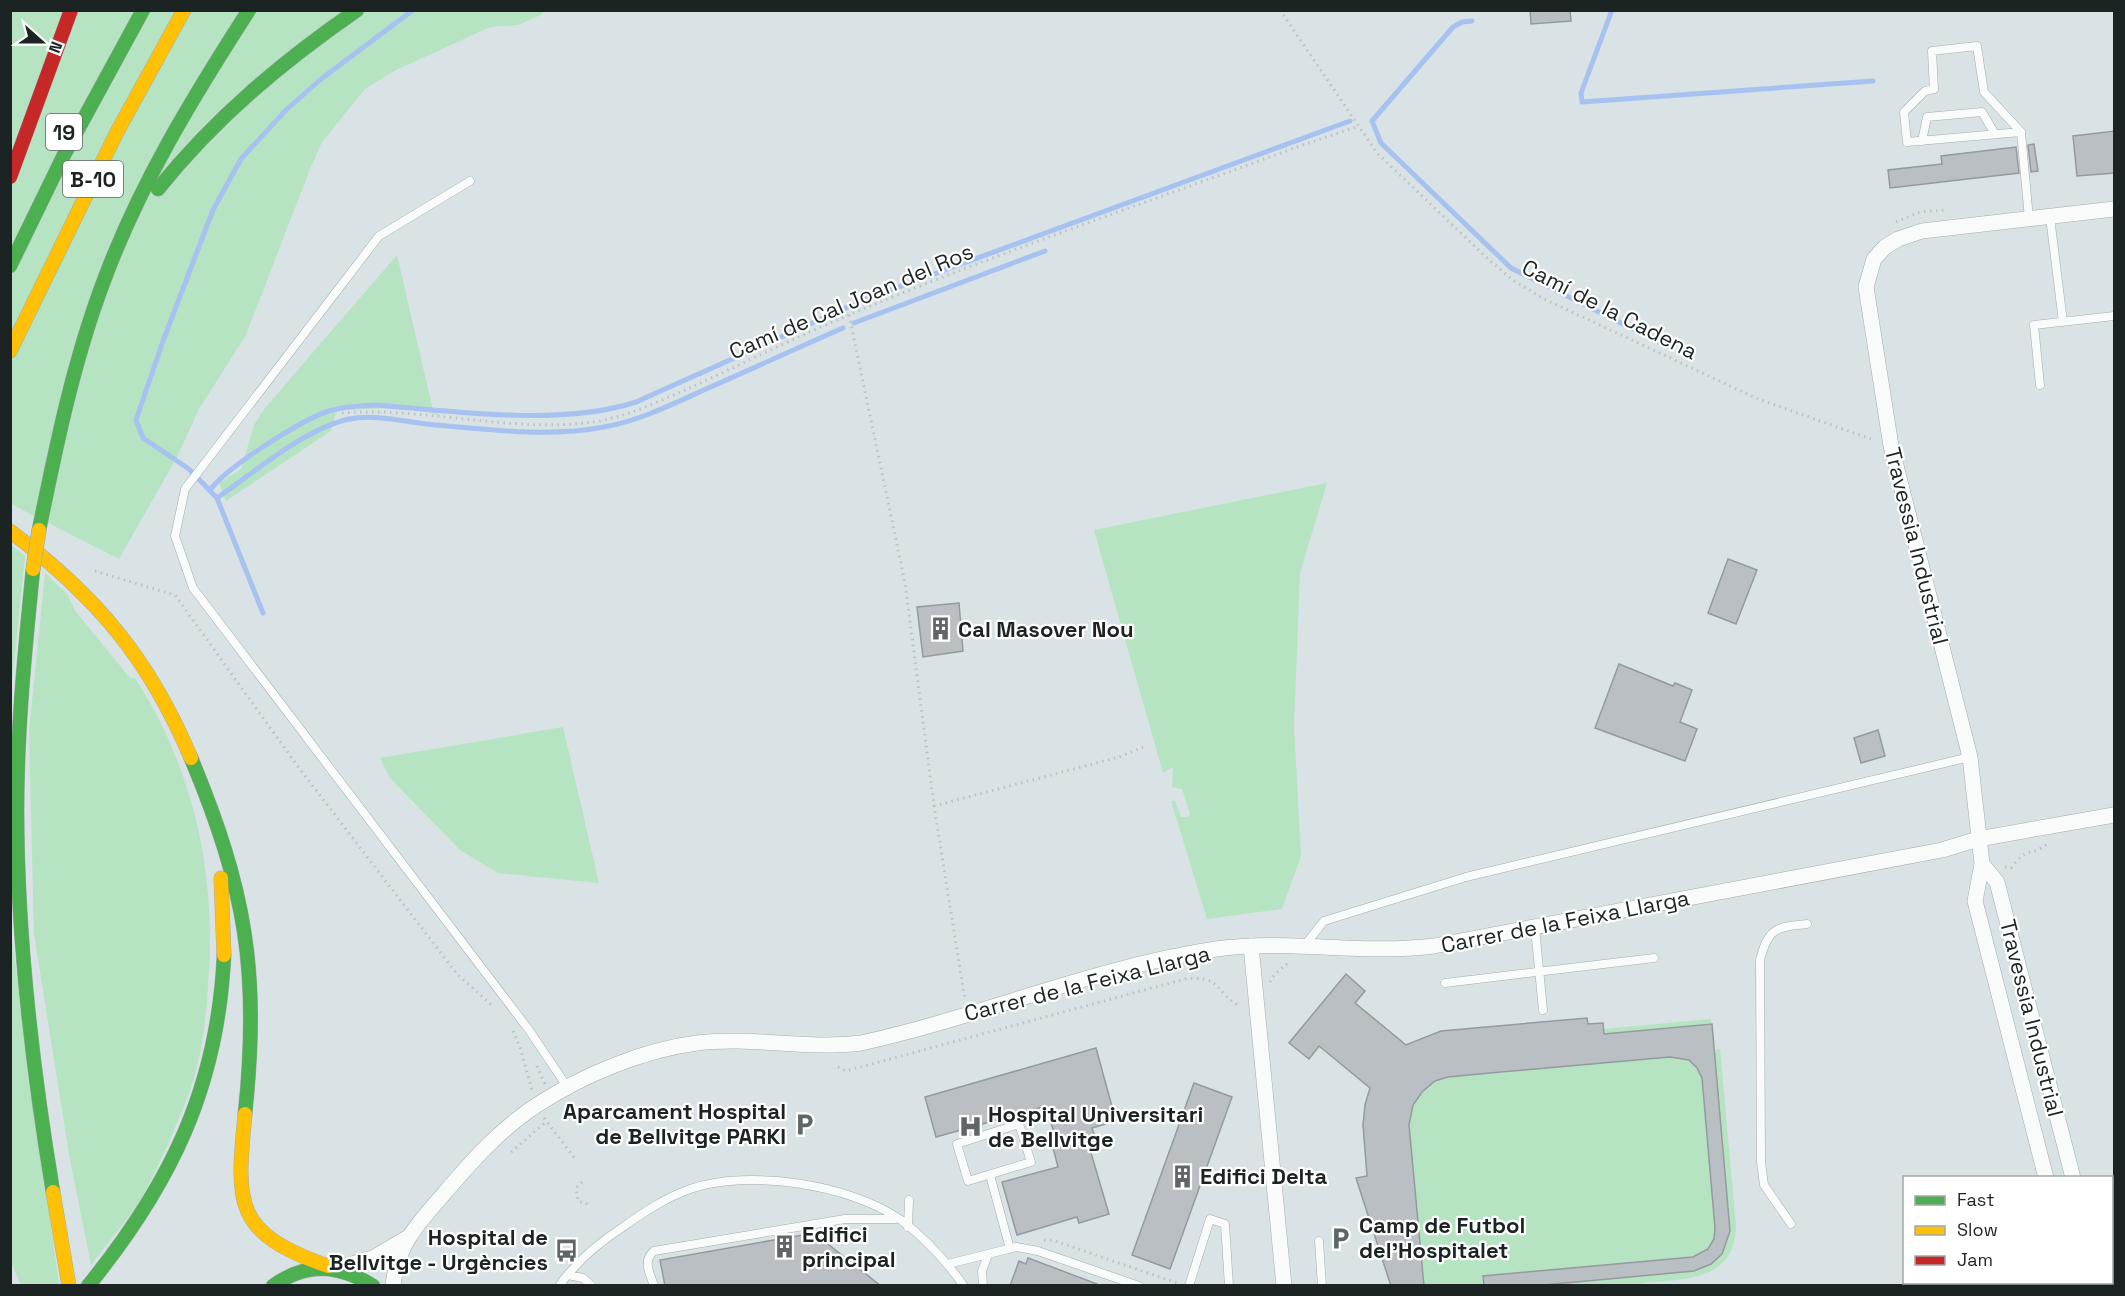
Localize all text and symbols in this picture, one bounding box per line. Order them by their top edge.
north arrow [12,12,72,72]
text: N [44,38,67,56]
road number: 19 [46,114,82,150]
road number: B-10 [63,161,123,197]
street label: Camí de Cal Joan del Ros [725,237,977,365]
street label: Camí de la Cadena [1518,253,1703,365]
street label: Travessia Industrial [1879,444,1955,648]
place label: Cal Masover Nou [958,615,1134,643]
building icon: Cal Masover Nou [927,616,953,642]
street label: Carrer de la Feixa Llarga [1438,883,1692,959]
street label: Travessia Industrial [1994,916,2070,1120]
street label: Carrer de la Feixa Llarga [961,939,1213,1027]
place label: Aparcament Hospital de Bellvitge PARKI [563,1097,786,1150]
place label: Hospital Universitari de Bellvitge [988,1100,1203,1153]
parking icon: Aparcament Hospital de Bellvitge PARKI [791,1111,817,1137]
hospital icon: Hospital Universitari de Bellvitge [957,1114,983,1140]
place label: Edifici Delta [1200,1162,1327,1190]
building icon: Edifici Delta [1169,1163,1195,1189]
legend [1903,1176,2113,1284]
text: Fast [1957,1188,1994,1211]
place label: Camp de Futbol del'Hospitalet [1359,1211,1525,1264]
text: Slow [1957,1218,1998,1241]
place label: Edifici principal [802,1220,896,1273]
place label: Hospital de Bellvitge - Urgències [329,1223,548,1276]
parking icon: Camp de Futbol del'Hospitalet [1328,1225,1354,1251]
building icon: Edifici principal [771,1234,797,1260]
bus stop icon: Hospital de Bellvitge - Urgències [553,1237,579,1263]
text: Jam [1957,1248,1993,1271]

